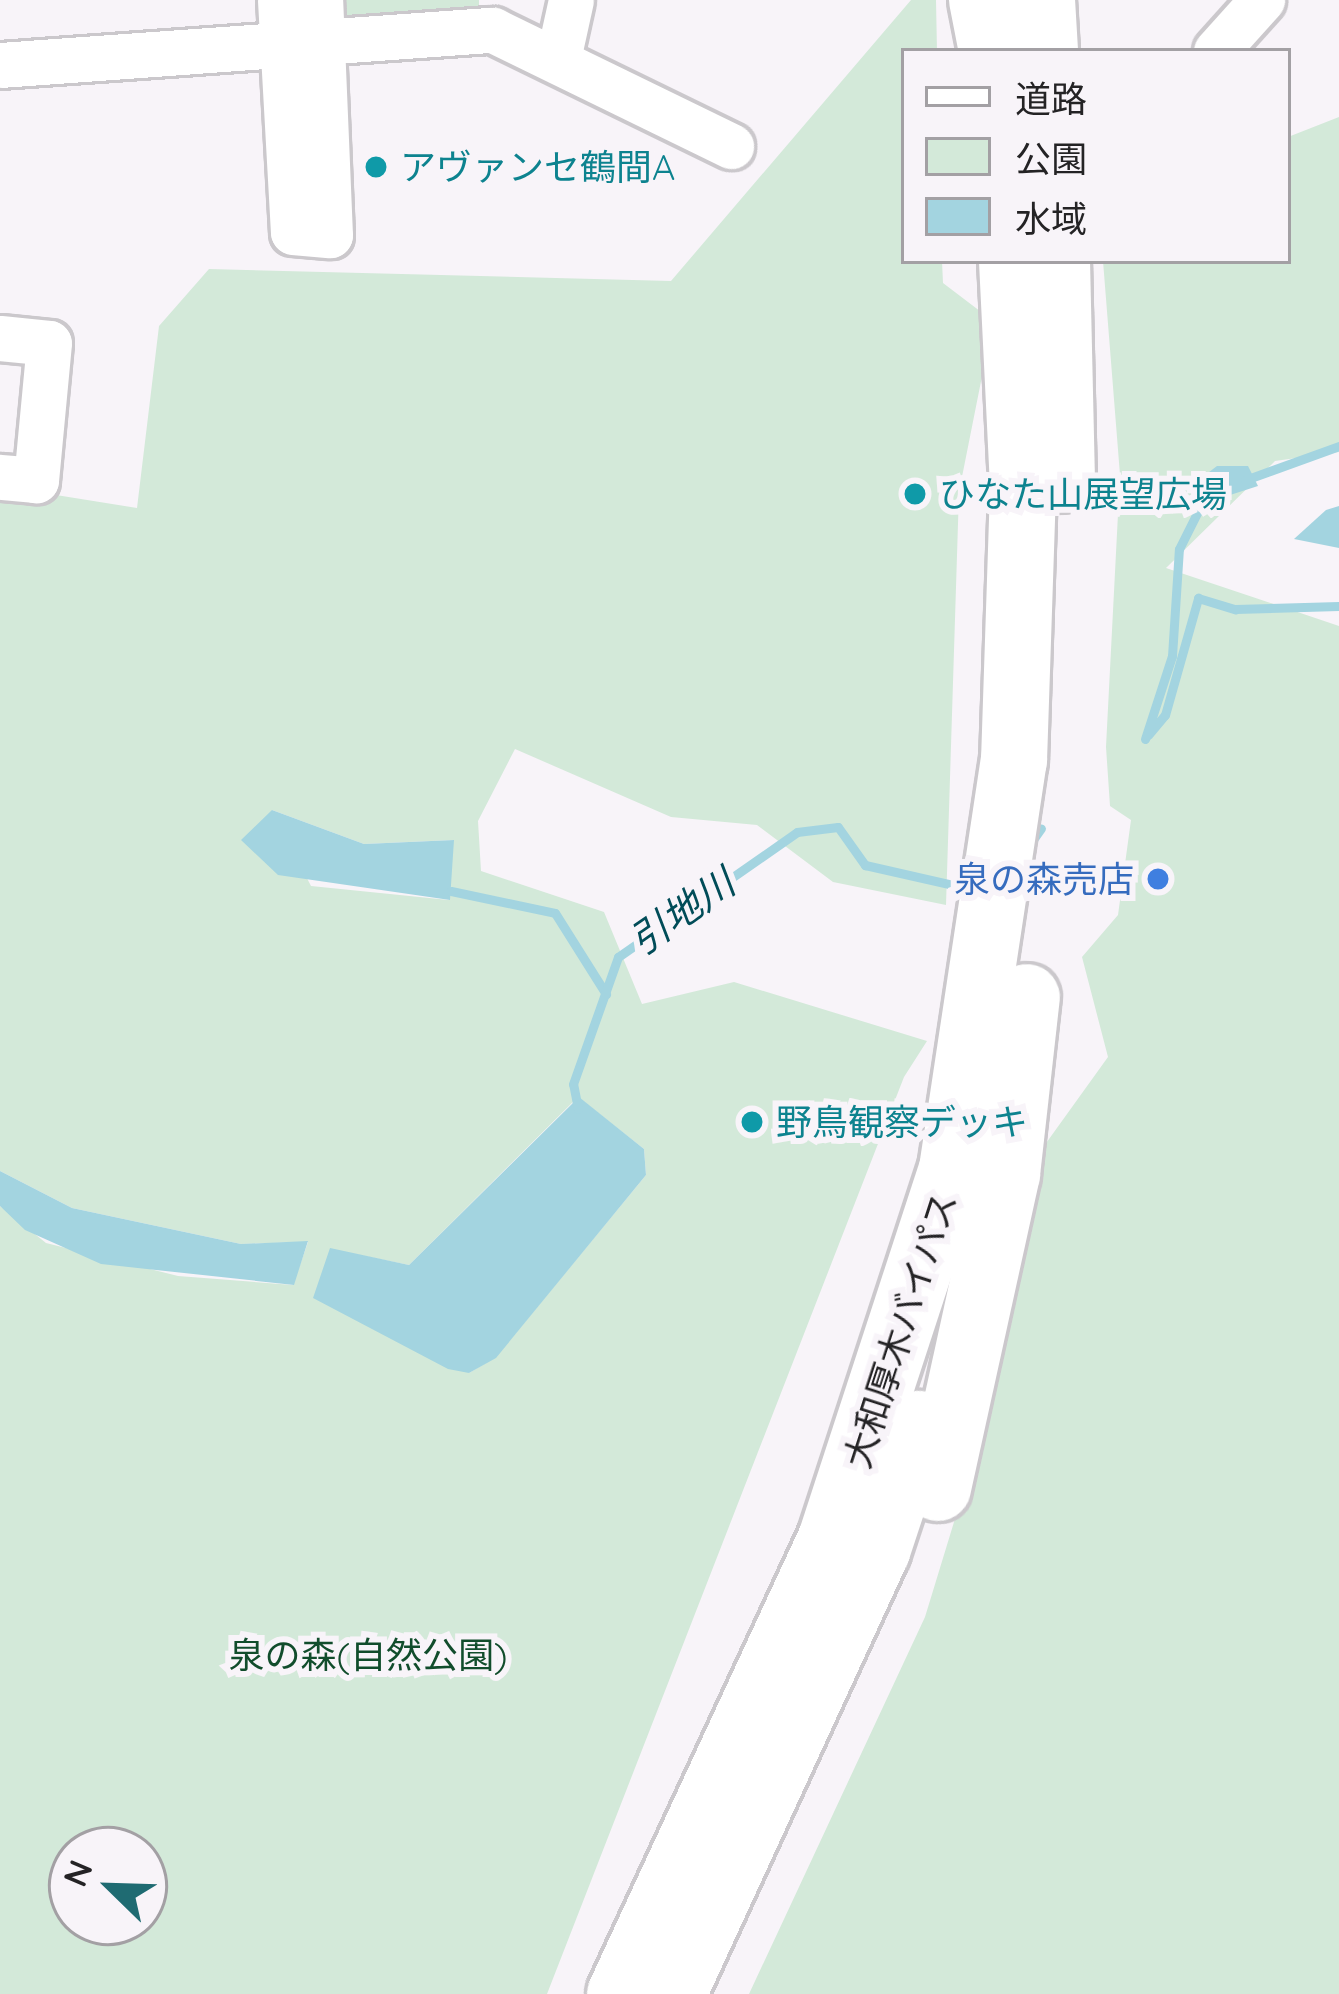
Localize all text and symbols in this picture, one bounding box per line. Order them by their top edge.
legend [901,48,1291,264]
text: 道路 [1015,76,1087,121]
text: 公園 [1015,136,1087,181]
place label: アヴァンセ鶴間A [400,145,675,189]
marker: アヴァンセ鶴間A [363,154,389,180]
text: 水域 [1015,196,1087,241]
place label: ひなた山展望広場 [939,472,1227,516]
marker: ひなた山展望広場 [902,481,928,507]
place label: 泉の森売店 [954,857,1134,901]
water label: 引地川 [621,859,743,965]
marker: 泉の森売店 [1145,866,1171,892]
place label: 野鳥観察デッキ [776,1100,1028,1144]
marker: 野鳥観察デッキ [739,1109,765,1135]
street label: 大和厚木バイパス [835,1186,965,1474]
park label: 泉の森(自然公園) [229,1633,507,1677]
north arrow [48,1826,168,1946]
text: N [54,1854,101,1892]

